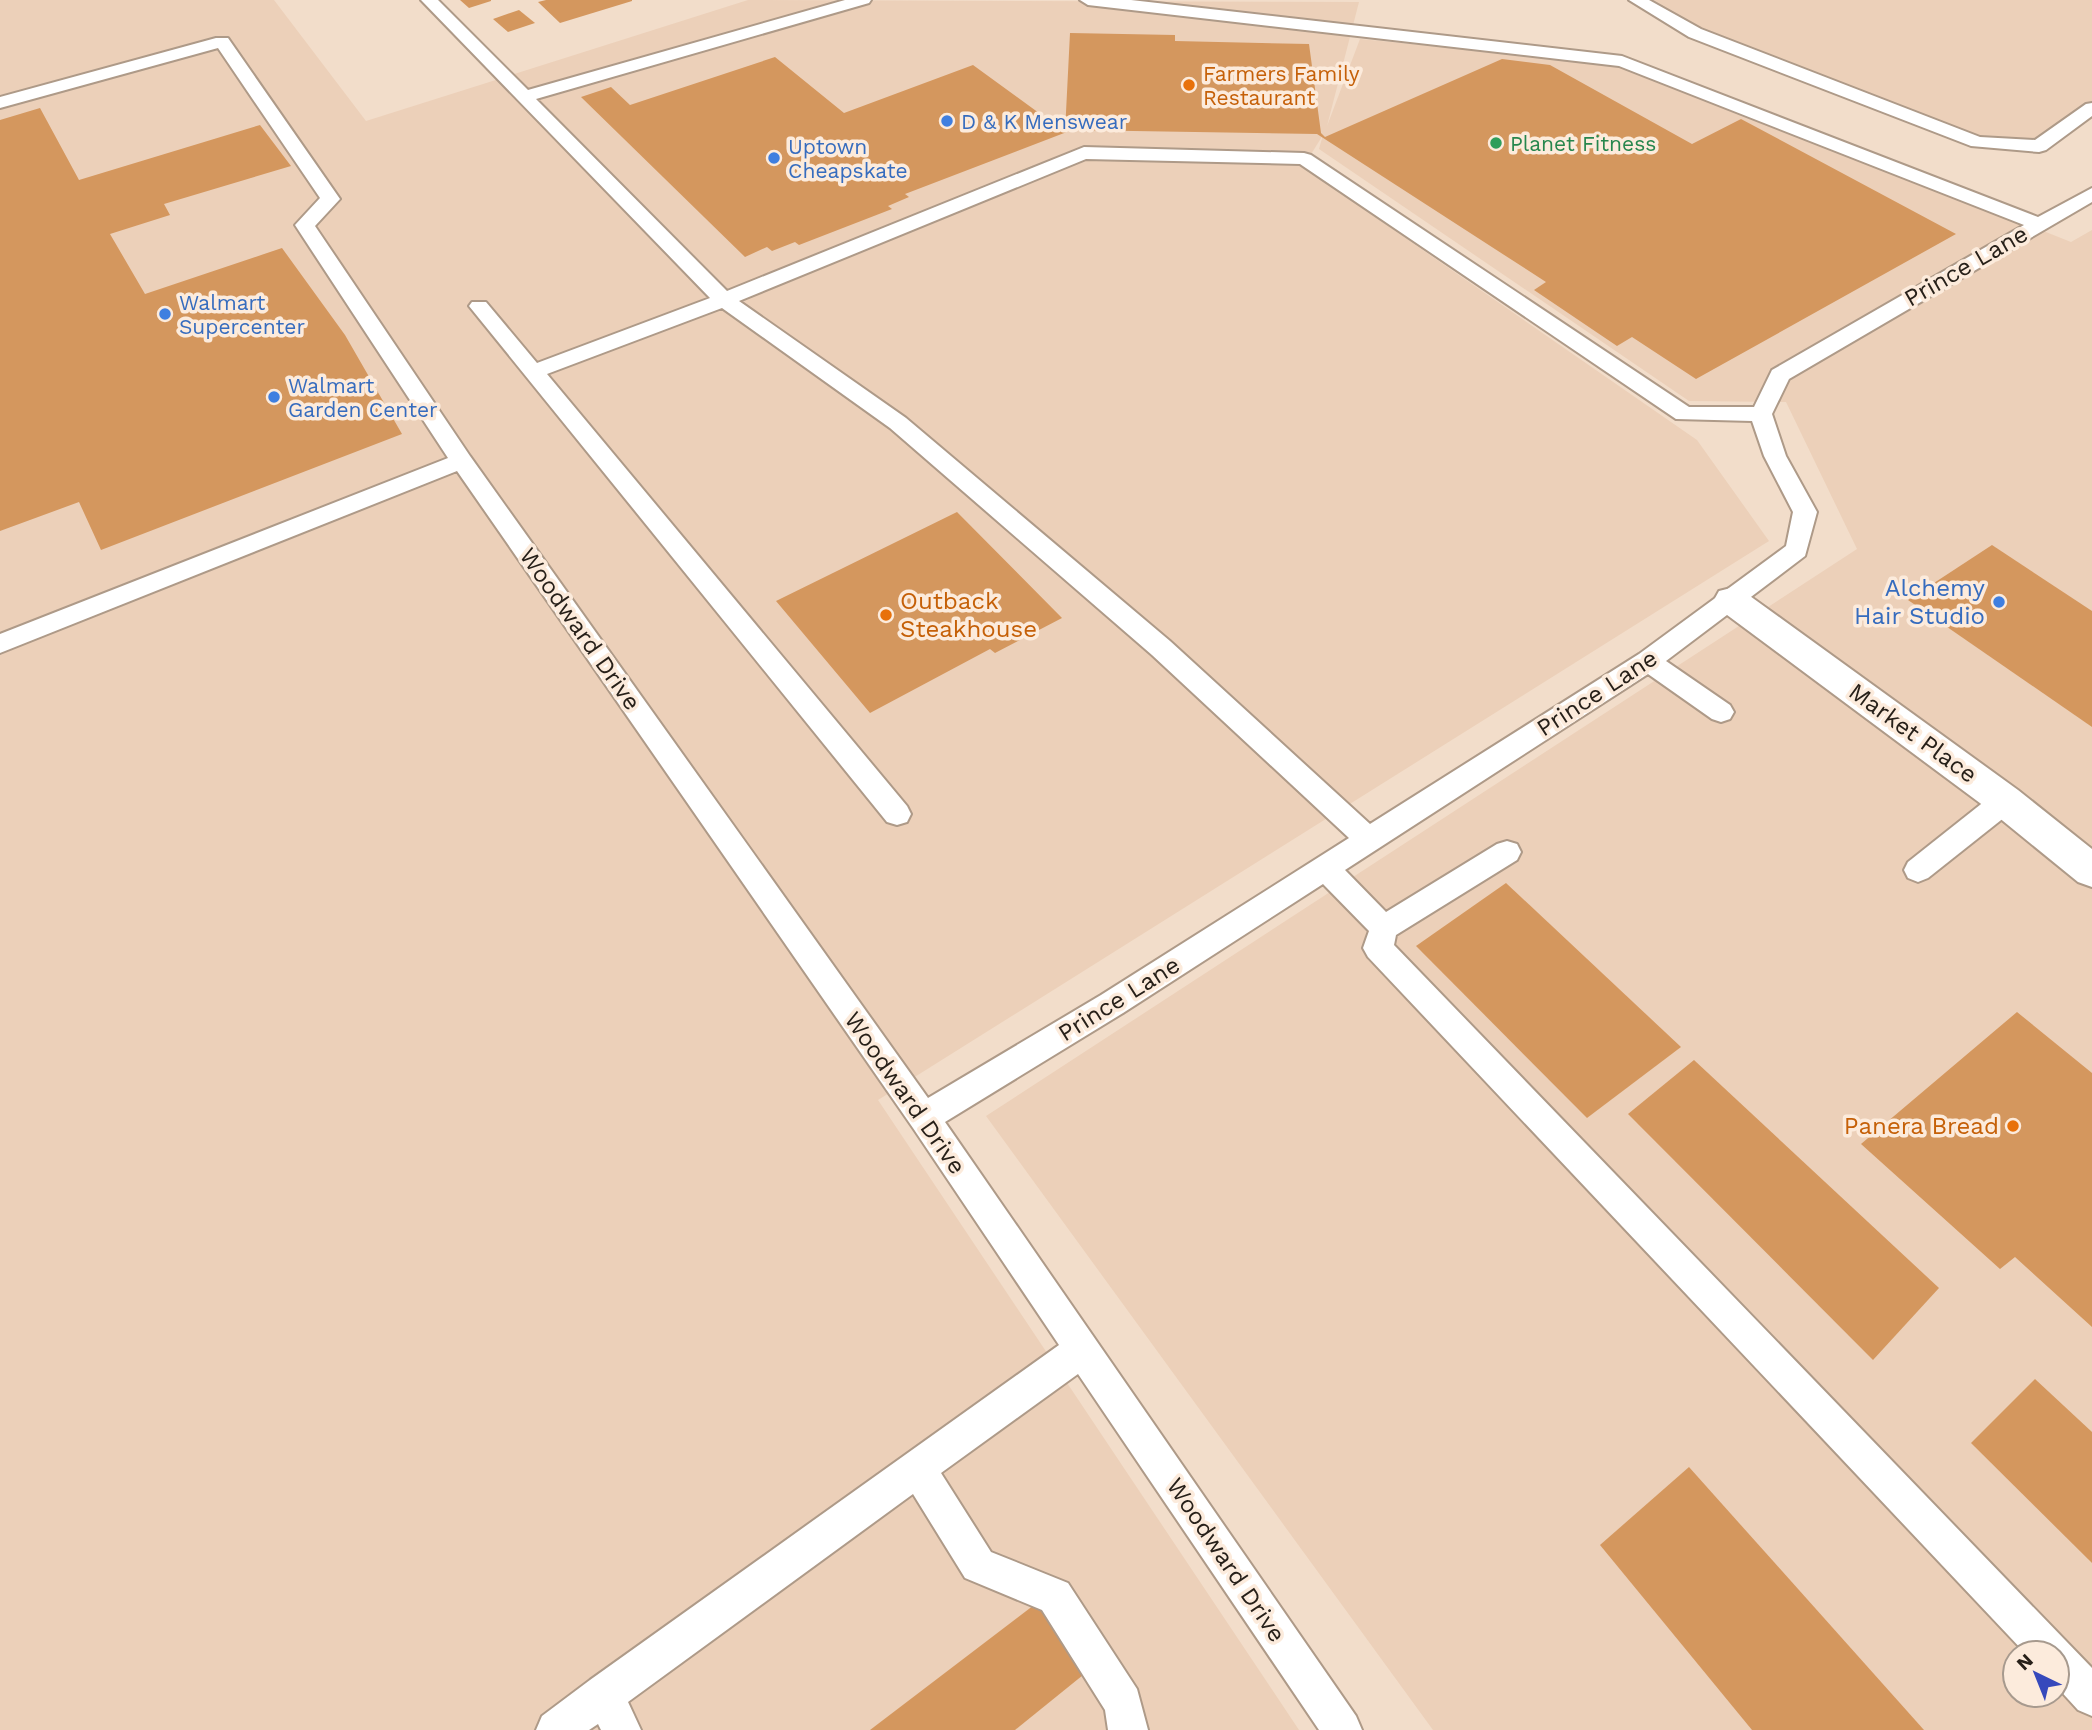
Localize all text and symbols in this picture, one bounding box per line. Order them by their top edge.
place label: Farmers Family Restaurant [1203,61,1360,110]
marker: Farmers Family Restaurant [1181,77,1197,93]
place label: D & K Menswear [961,109,1128,134]
marker: D & K Menswear [939,113,955,129]
place label: Planet Fitness [1510,131,1656,156]
place label: Uptown Cheapskate [788,134,908,183]
marker: Planet Fitness [1488,135,1504,151]
marker: Uptown Cheapskate [766,150,782,166]
street label: Prince Lane [1899,219,2033,313]
place label: Walmart Supercenter [179,290,305,339]
marker: Walmart Supercenter [157,306,173,322]
place label: Walmart Garden Center [288,373,438,422]
marker: Walmart Garden Center [266,389,282,405]
street label: Woodward Drive [514,542,646,716]
place label: Alchemy Hair Studio [1854,574,1986,630]
place label: Outback Steakhouse [900,587,1037,643]
marker: Alchemy Hair Studio [1991,594,2007,610]
marker: Outback Steakhouse [878,607,894,623]
street label: Prince Lane [1532,644,1662,742]
street label: Market Place [1843,677,1983,789]
street label: Prince Lane [1053,951,1185,1047]
street label: Woodward Drive [839,1006,971,1180]
place label: Panera Bread [1844,1112,1999,1140]
marker: Panera Bread [2005,1118,2021,1134]
street label: Woodward Drive [1161,1473,1291,1647]
north arrow [2001,1639,2071,1709]
text: N [2012,1649,2038,1675]

